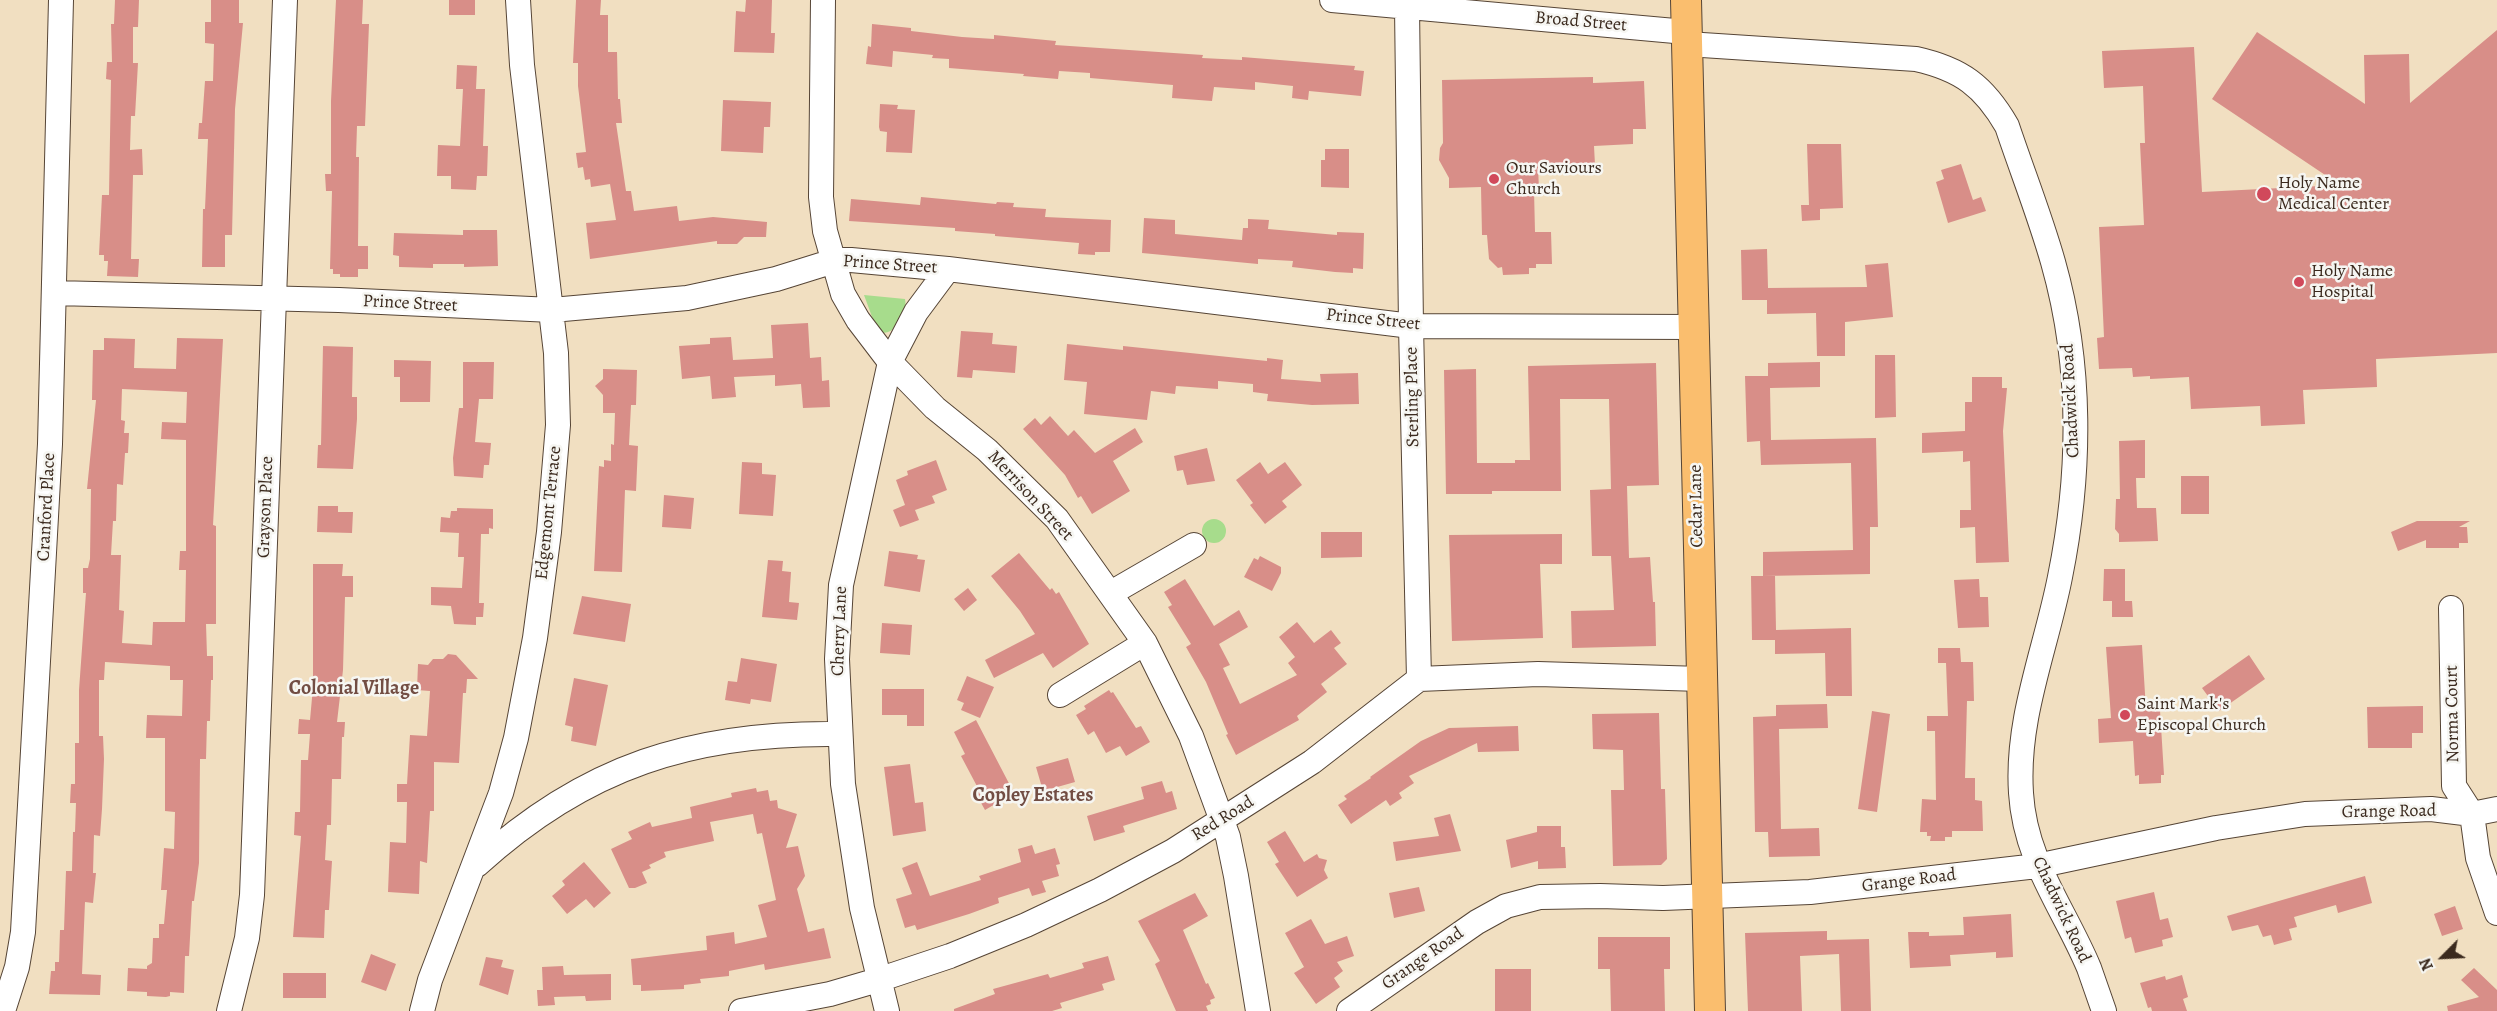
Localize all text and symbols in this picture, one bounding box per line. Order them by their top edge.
street label: Broad Street [1534,7,1628,37]
place label: Our Saviours Church [1506,158,1602,201]
marker: Our Saviours Church [1487,172,1501,186]
place label: Holy Name Medical Center [2278,173,2389,216]
marker: Holy Name Medical Center [2255,185,2273,203]
street label: Prince Street [842,251,938,279]
place label: Holy Name Hospital [2311,261,2393,304]
marker: Holy Name Hospital [2292,275,2306,289]
street label: Prince Street [362,291,458,317]
street label: Prince Street [1325,304,1421,336]
street label: Chadwick Road [2057,343,2085,459]
street label: Sterling Place [1401,347,1425,447]
street label: Edgemont Terrace [531,445,567,581]
street label: Merrison Street [983,446,1077,546]
street label: Cranford Place [33,452,61,562]
street label: Grayson Place [253,456,279,558]
street label: Cedar Lane [1685,464,1709,548]
street label: Cherry Lane [828,586,852,676]
street label: Norma Court [2441,665,2465,763]
district label: Colonial Village [289,677,419,701]
place label: Saint Mark's Episcopal Church [2137,694,2266,736]
marker: Saint Mark's Episcopal Church [2118,708,2132,722]
district label: Copley Estates [973,784,1093,808]
street label: Red Road [1188,791,1258,847]
street label: Grange Road [2341,800,2437,824]
street label: Chadwick Road [2027,854,2095,966]
street label: Grange Road [1861,865,1957,897]
street label: Grange Road [1378,923,1468,995]
north arrow [2413,927,2473,987]
text: N [2414,955,2439,974]

